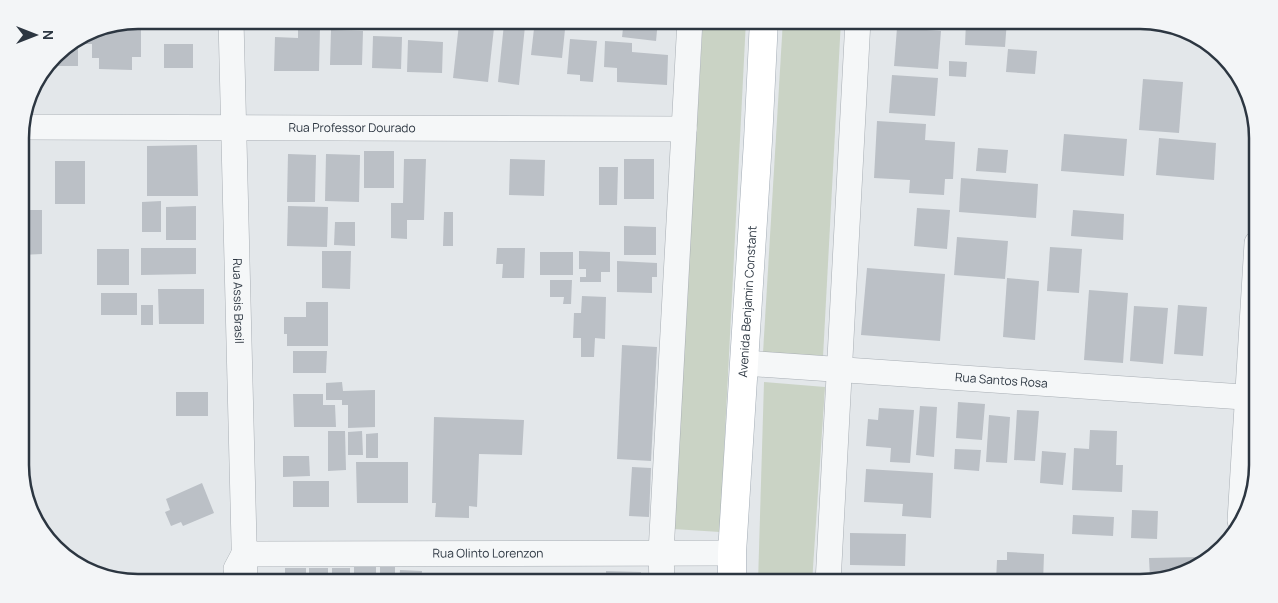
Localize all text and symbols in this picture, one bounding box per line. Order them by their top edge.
north arrow [10,10,60,60]
text: N [39,30,58,40]
street label: Rua Professor Dourado [288,119,416,136]
street label: Avenida Benjamin Constant [734,225,761,378]
street label: Rua Assis Brasil [229,258,248,344]
street label: Rua Santos Rosa [954,368,1048,392]
street label: Rua Olinto Lorenzon [433,544,543,562]

